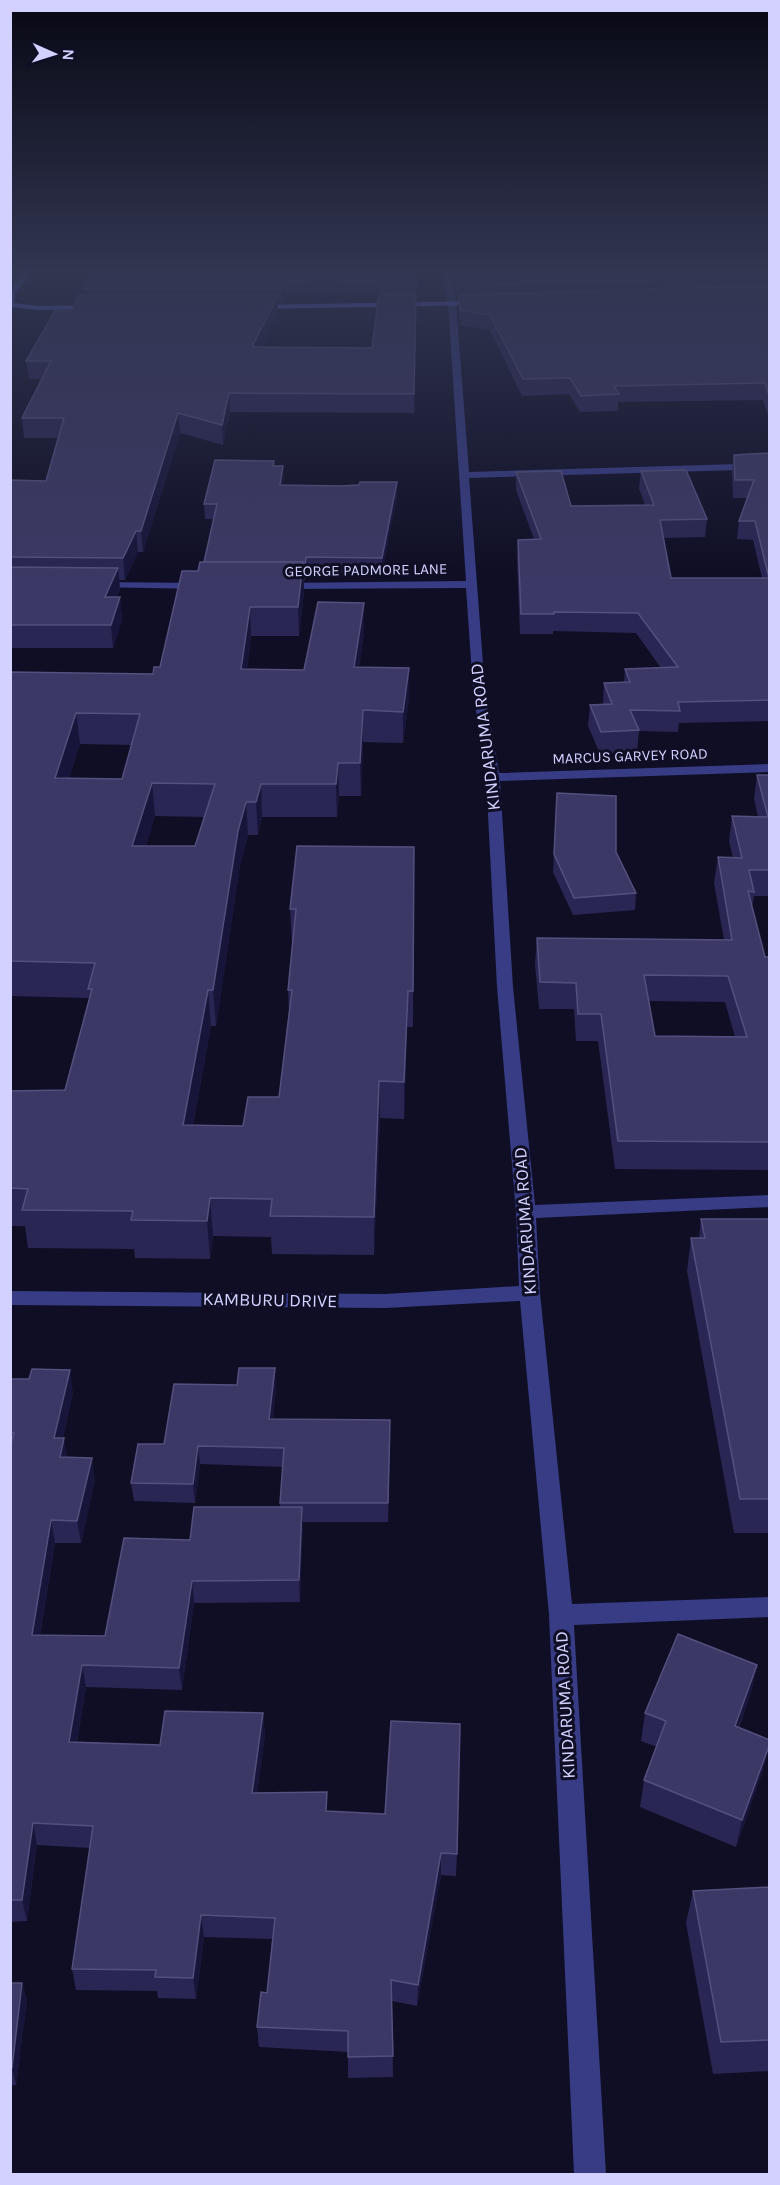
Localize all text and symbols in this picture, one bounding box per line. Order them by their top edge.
north arrow [24,24,84,84]
text: N [59,49,78,61]
street label: GEORGE PADMORE LANE [284,560,448,580]
street label: KINDARUMA ROAD [465,662,505,812]
street label: MARCUS GARVEY ROAD [552,744,708,768]
street label: KINDARUMA ROAD [509,1146,541,1296]
street label: KAMBURU DRIVE [202,1288,338,1312]
street label: KINDARUMA ROAD [550,1631,580,1779]

